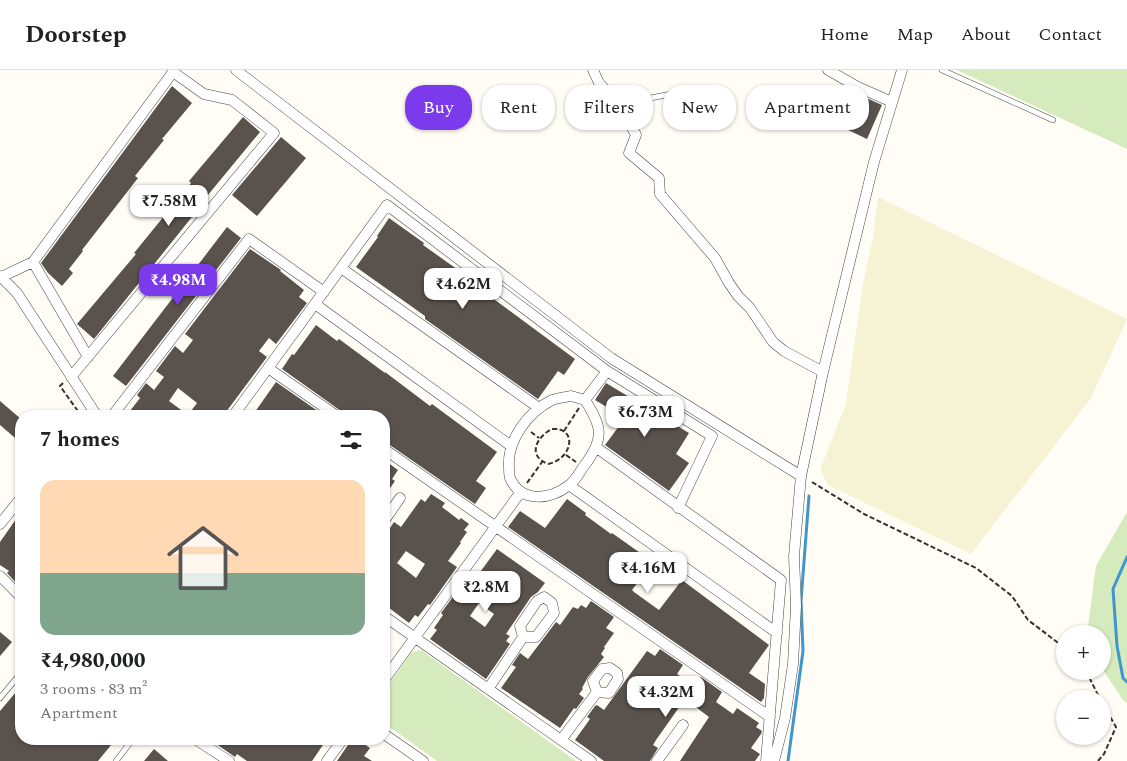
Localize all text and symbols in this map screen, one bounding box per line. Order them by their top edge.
text: Doorstep [25,17,127,53]
text: Home [820,21,869,48]
text: Map [897,21,933,48]
text: About [961,21,1011,48]
text: Contact [1039,21,1102,48]
chip: Buy [405,85,472,130]
chip: Rent [482,85,555,130]
chip: Filters [565,85,653,130]
chip: New [663,85,736,130]
chip: Apartment [746,85,869,130]
pin: ₹7.58M [128,184,210,227]
text: ₹7.58M [141,189,197,213]
pin: ₹4.98M [137,264,219,306]
text: ₹4.98M [150,268,206,292]
pin: ₹4.62M [422,268,504,310]
text: ₹4.62M [435,272,491,296]
pin: ₹6.73M [604,396,686,438]
text: ₹6.73M [617,400,673,424]
text: 7 homes [40,424,120,456]
icon: filters [337,426,365,454]
icon: home [158,513,248,603]
pin: ₹4.16M [607,552,689,594]
text: ₹4.16M [620,556,676,580]
pin: ₹2.8M [451,570,521,613]
text: ₹2.8M [462,575,510,599]
map controls [1056,625,1111,745]
button: + [1056,625,1111,680]
text: ₹4,980,000 [40,645,146,677]
pin: ₹4.32M [625,676,707,718]
text: 3 rooms · 83 m² [40,677,147,701]
text: ₹4.32M [638,680,694,704]
button: − [1056,690,1111,745]
text: Apartment [40,701,118,725]

